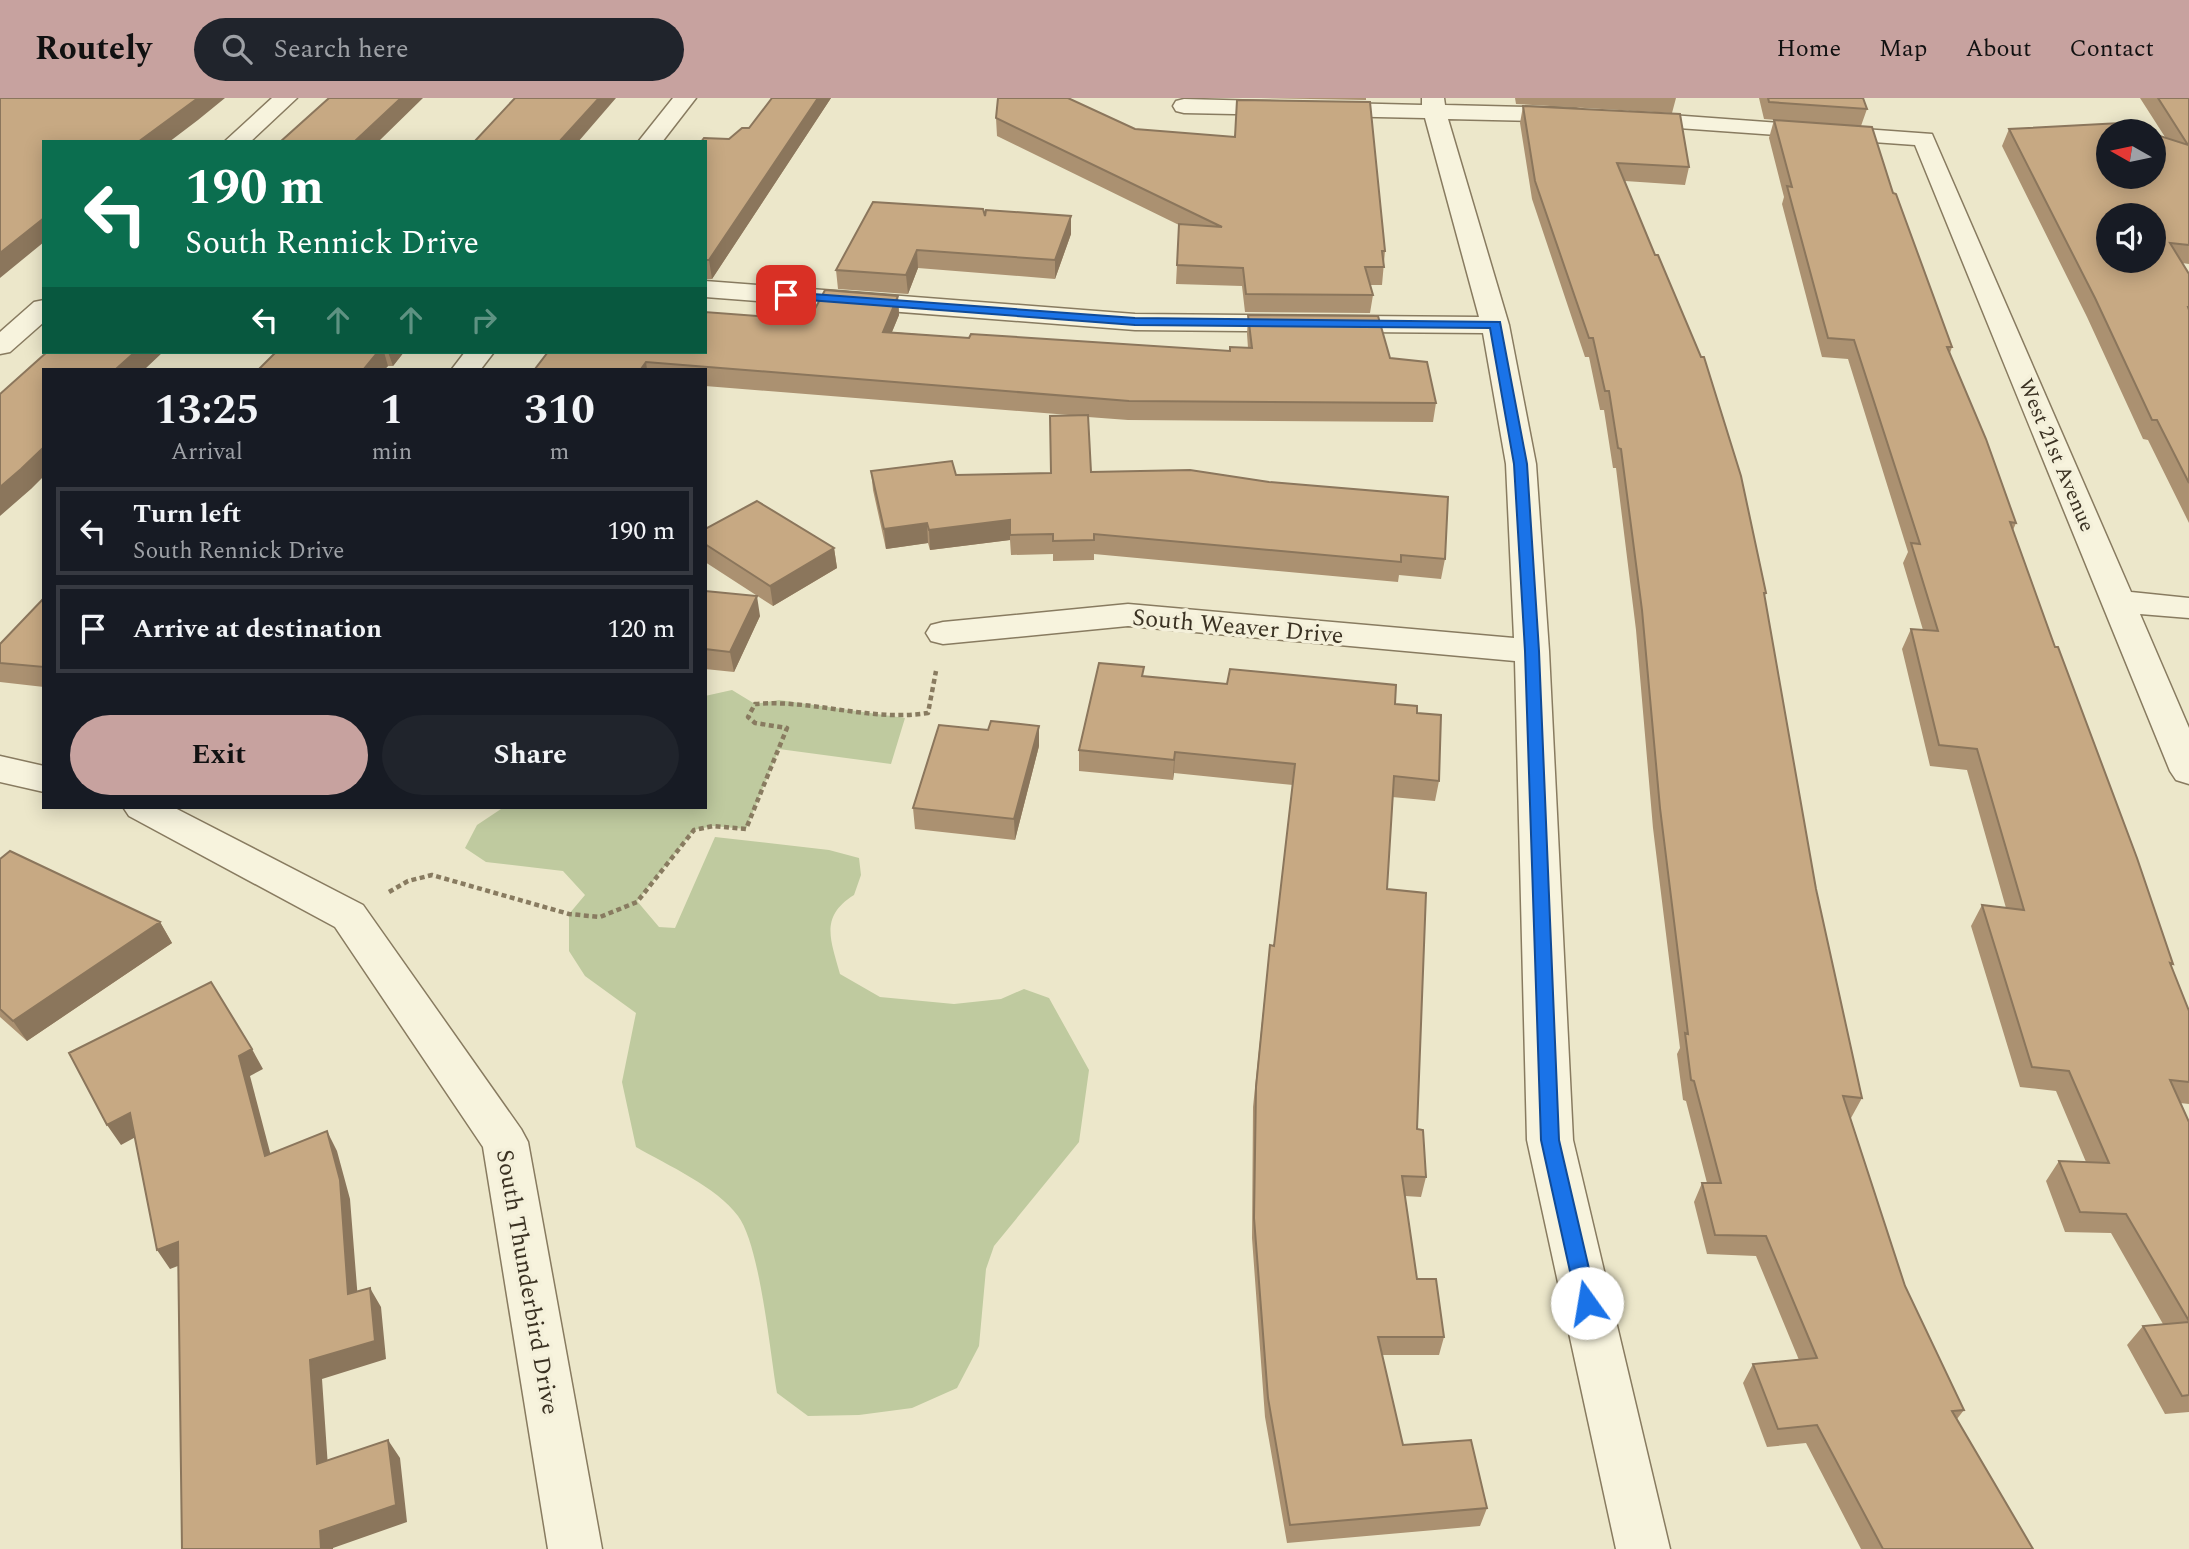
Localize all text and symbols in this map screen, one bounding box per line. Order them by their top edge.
search box [194,18,684,81]
text: Routely [35,24,152,74]
text: Search here [274,29,409,69]
icon: search [218,30,256,68]
text: Home [1776,31,1841,67]
text: Map [1879,31,1927,67]
text: About [1965,31,2031,67]
text: Contact [2069,31,2154,67]
north arrow [2096,119,2166,189]
map controls [2096,119,2166,273]
text: 190 m [185,151,324,226]
icon: left [70,168,161,259]
button: sound [2096,203,2166,273]
text: South Rennick Drive [185,219,479,268]
pin [756,265,816,325]
icon: arrive [767,276,805,314]
icon: left [246,301,284,339]
icon: ahead [319,301,357,339]
icon: ahead [392,301,430,339]
icon: right [465,301,503,339]
street label: West 21st Avenue [2009,374,2103,537]
text: 13:25 [154,379,260,442]
text: 1 [380,379,404,442]
text: 310 [524,379,595,442]
text: Arrival [171,435,243,470]
text: min [372,435,412,470]
text: m [550,435,569,470]
text: Turn left [133,494,241,534]
text: 190 m [607,511,675,551]
icon: left [74,512,112,550]
text: South Rennick Drive [133,534,344,569]
street label: South Weaver Drive [1131,600,1345,654]
text: Arrive at destination [133,609,382,649]
text: 120 m [607,609,675,649]
icon: arrive [74,610,112,648]
button: Exit [70,715,368,795]
button: Share [382,715,679,795]
street label: South Thunderbird Drive [486,1147,568,1418]
position arrow [1550,1266,1624,1340]

